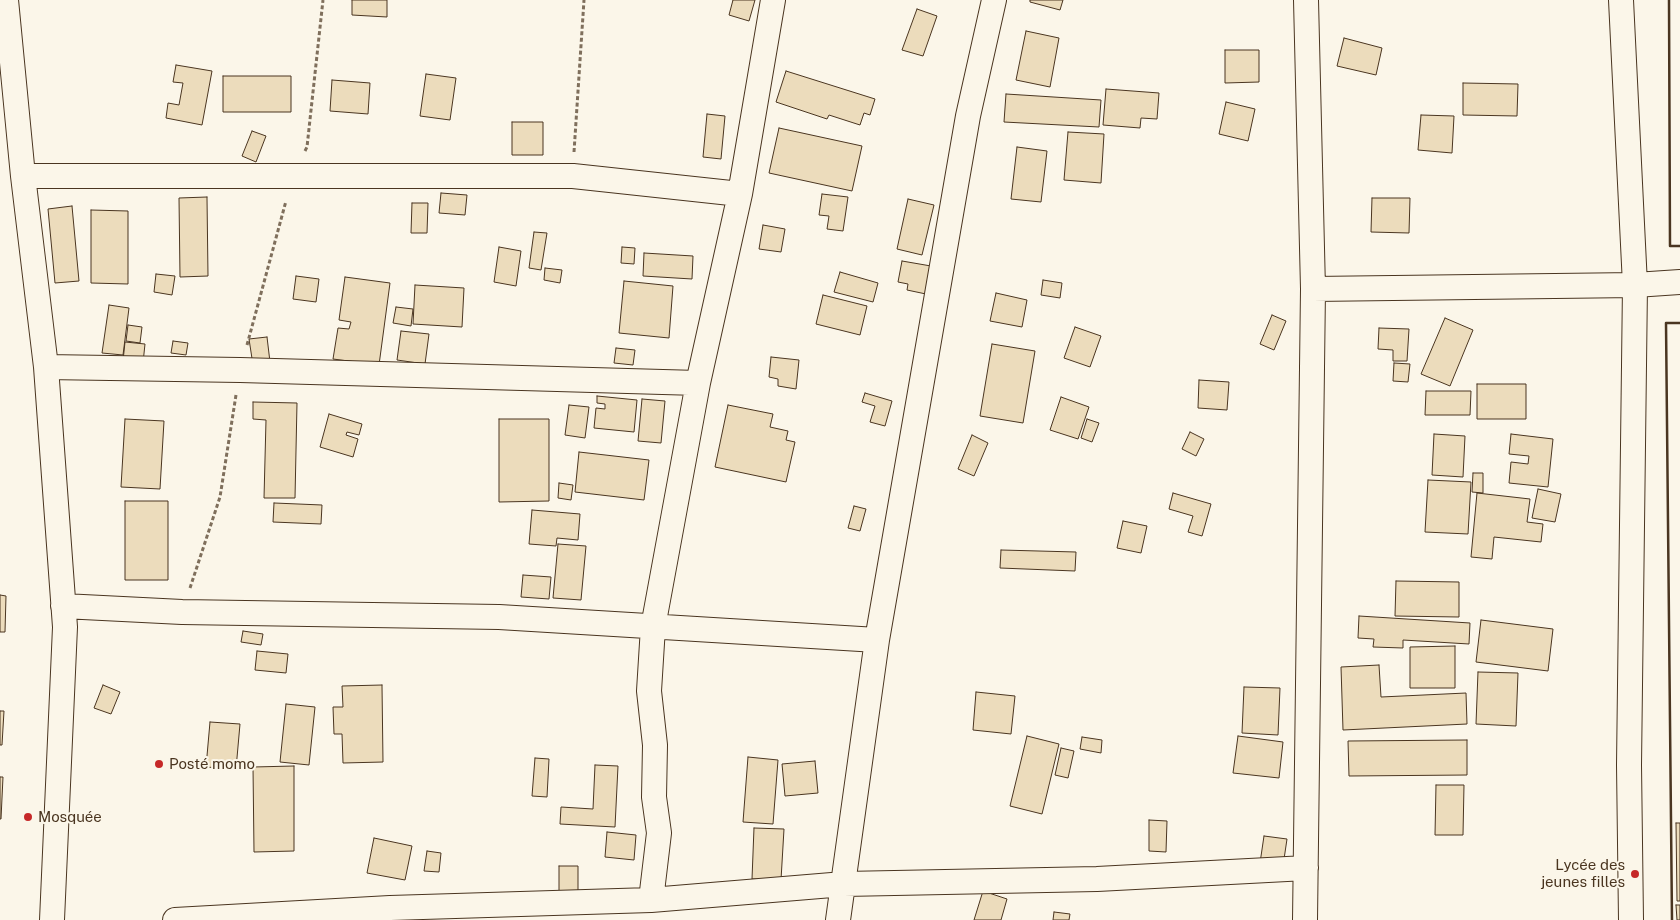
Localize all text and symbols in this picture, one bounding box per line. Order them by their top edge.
place label: Posté momo [169,755,255,773]
marker: Posté momo [153,758,165,770]
place label: Mosquée [38,808,102,826]
marker: Mosquée [22,811,34,823]
place label: Lycée des jeunes filles [1541,856,1625,891]
marker: Lycée des jeunes filles [1629,868,1641,880]

